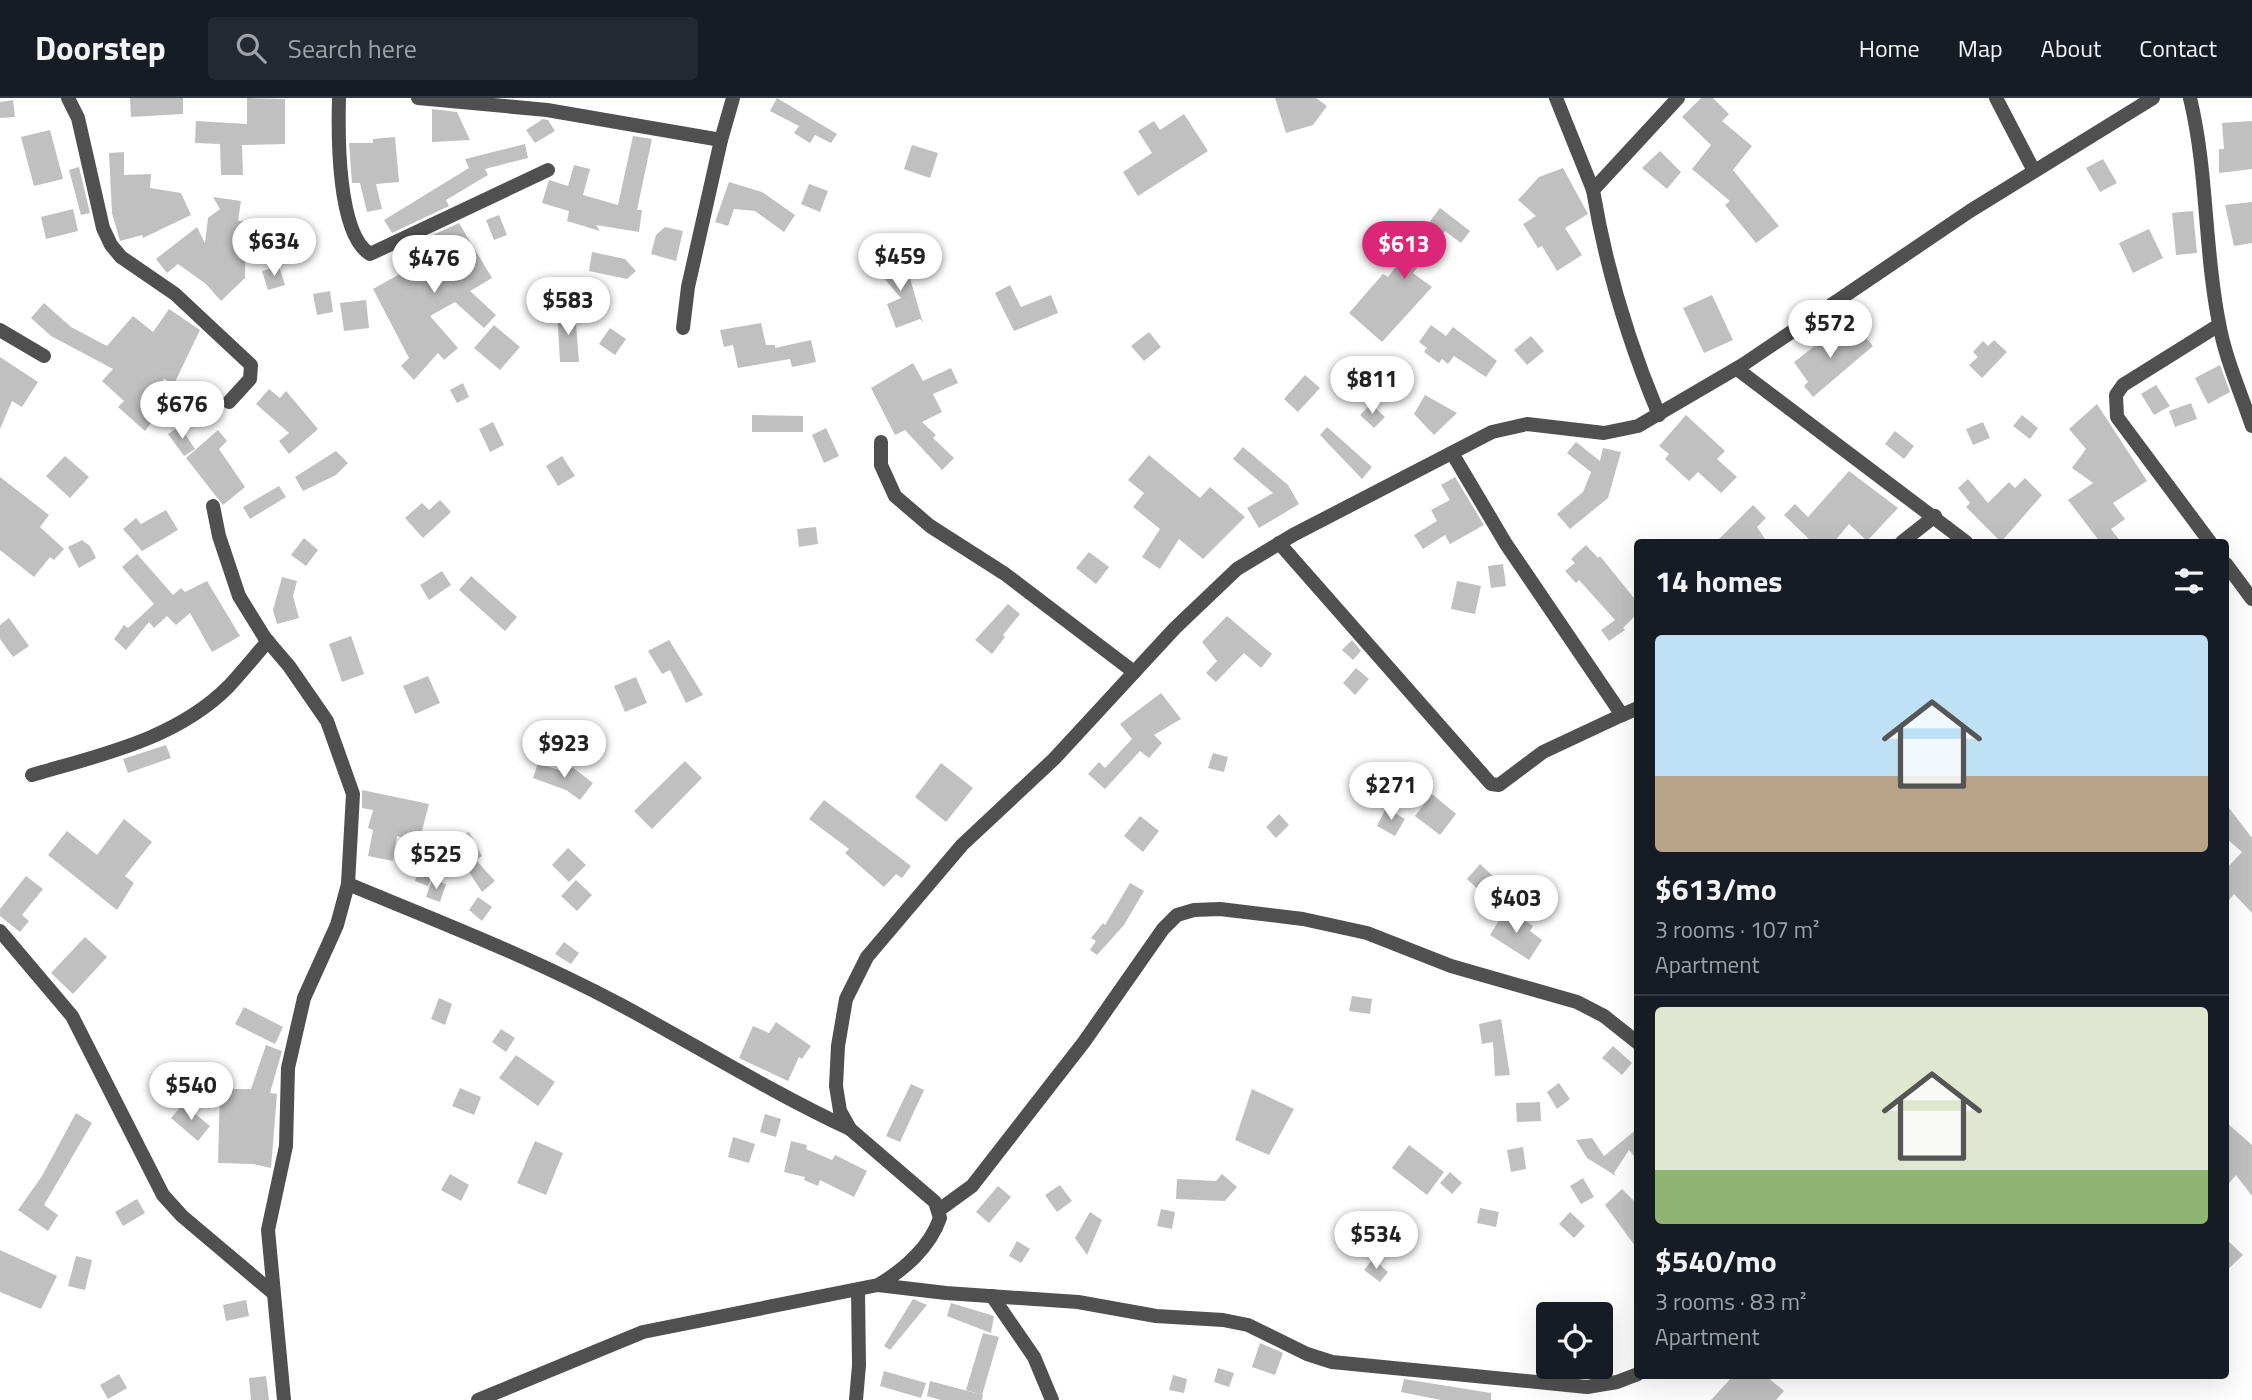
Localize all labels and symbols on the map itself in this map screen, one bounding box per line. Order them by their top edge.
pin: $634 [233,218,315,278]
pin: $613 [1363,222,1445,281]
pin: $459 [859,234,941,293]
pin: $476 [393,236,475,295]
pin: $583 [527,278,609,337]
pin: $572 [1789,300,1871,360]
pin: $811 [1331,356,1413,416]
pin: $676 [141,382,223,441]
pin: $923 [523,720,605,780]
pin: $271 [1350,762,1432,822]
pin: $525 [395,832,477,891]
pin: $403 [1475,876,1557,935]
pin: $540 [150,1062,232,1122]
pin: $534 [1335,1212,1417,1271]

